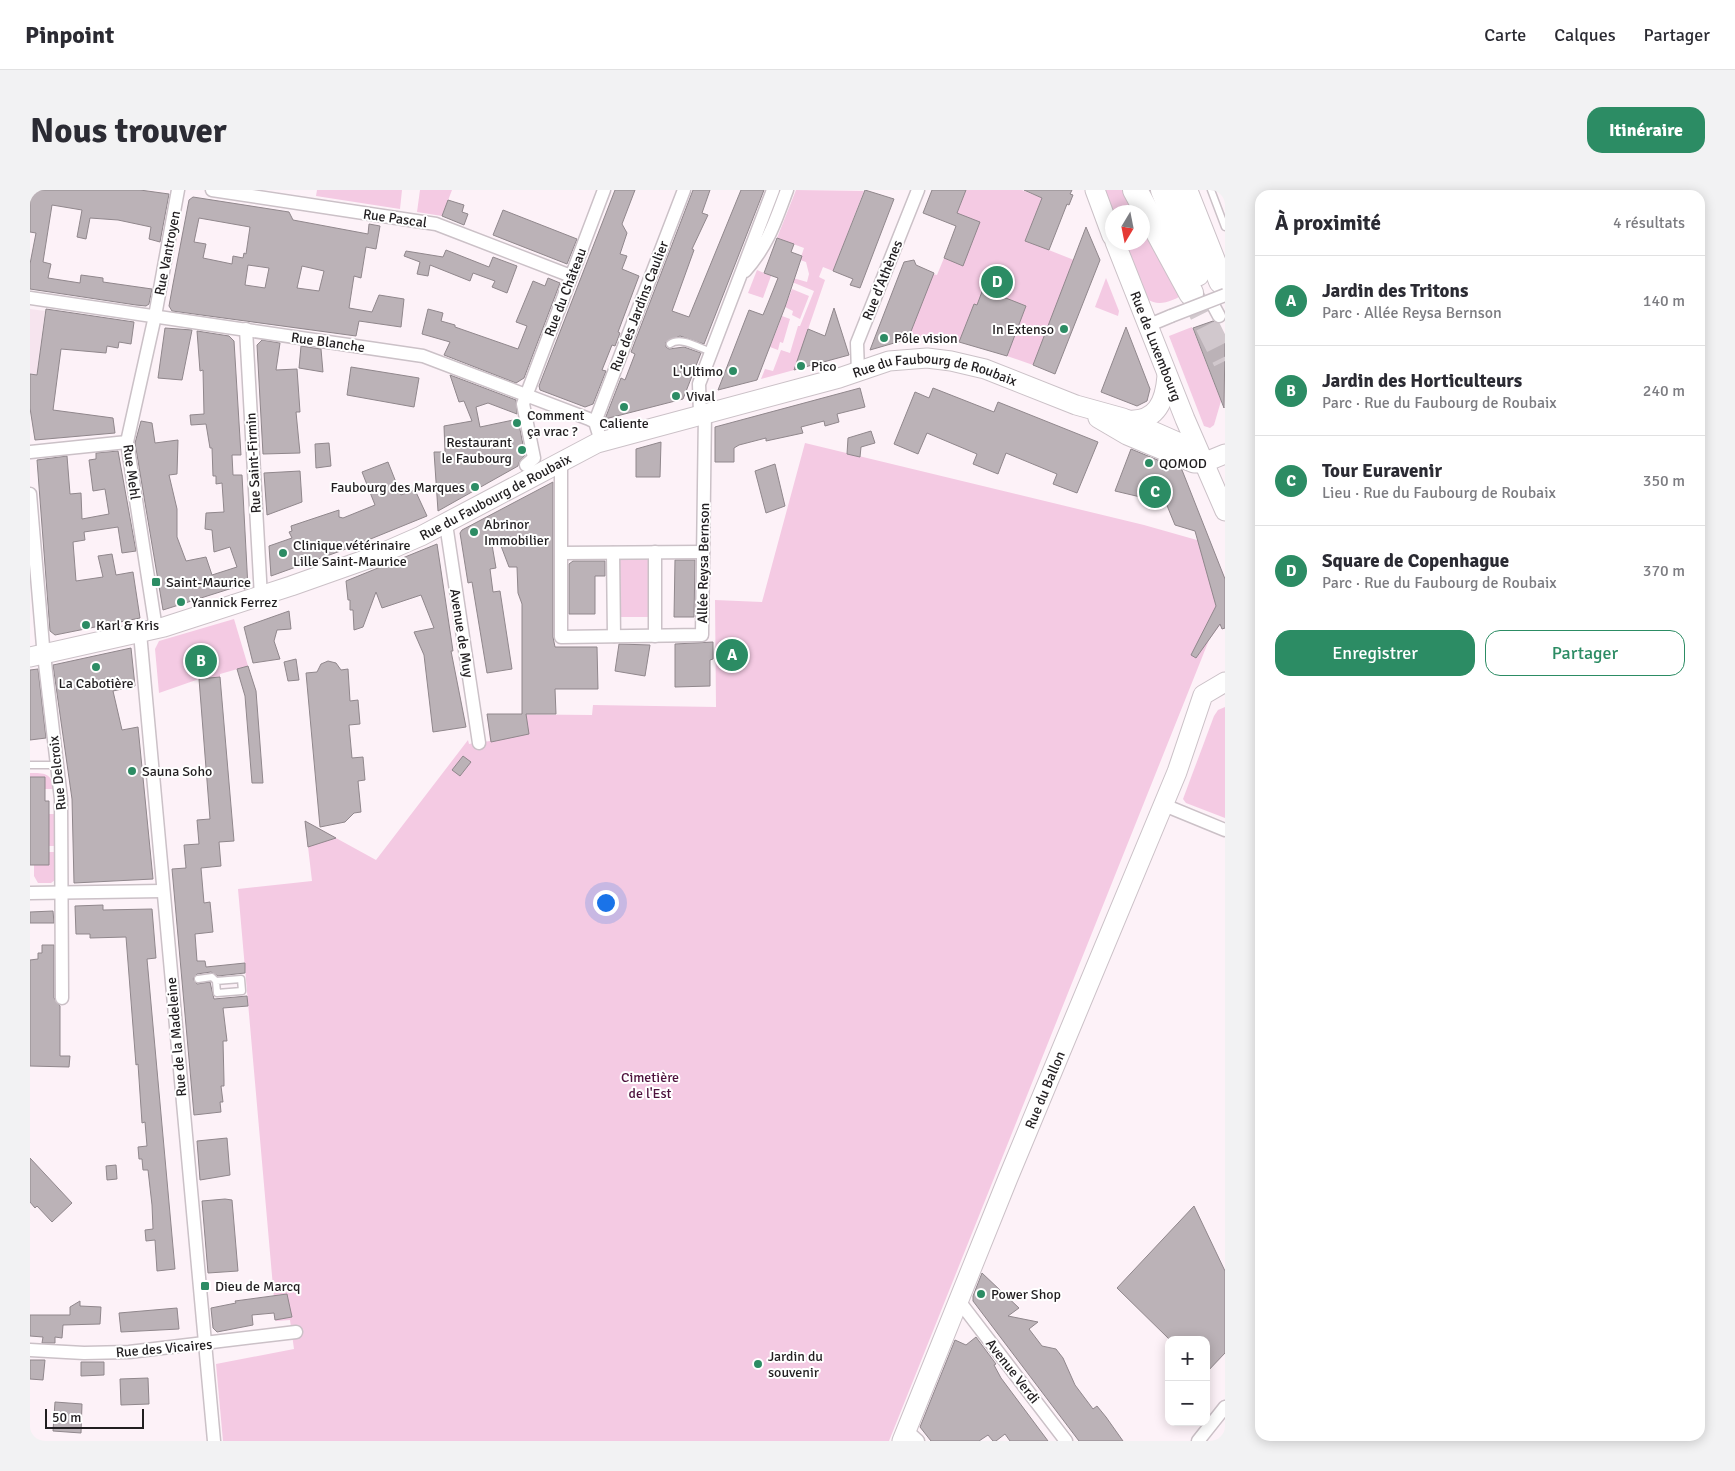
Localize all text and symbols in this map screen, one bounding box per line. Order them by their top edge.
text: Pinpoint [25,20,114,50]
text: Carte [1484,24,1526,46]
text: Calques [1554,24,1616,46]
text: Partager [1644,24,1710,46]
button: Itinéraire [1587,107,1705,153]
text: Nous trouver [30,109,227,152]
north arrow [1105,205,1150,250]
street label: Rue Pascal [362,206,428,231]
street label: Rue Vantroyen [151,209,184,297]
text: À proximité [1275,210,1381,236]
text: 4 résultats [1613,213,1685,233]
street label: Rue des Jardins Caulier [607,238,673,374]
street label: Rue d'Athènes [859,238,906,323]
street label: Rue du Château [541,245,590,339]
pin: D [981,263,1013,301]
text: Jardin des Tritons [1322,279,1468,303]
street label: Rue de Luxembourg [1126,289,1185,404]
text: A [1286,291,1296,311]
text: 140 m [1643,291,1685,311]
text: Parc · Allée Reysa Bernson [1322,303,1502,323]
place label: In Extenso [992,321,1054,338]
marker: In Extenso [1058,323,1070,335]
street label: Rue Blanche [290,329,366,356]
place label: Pôle vision [894,330,958,347]
marker: Pôle vision [878,332,890,344]
street label: Rue du Faubourg de Roubaix [850,350,1020,390]
place label: Pico [811,358,837,375]
marker: Pico [795,360,807,372]
place label: L'Ultimo [672,363,723,380]
marker: L'Ultimo [727,365,739,377]
text: Jardin des Horticulteurs [1322,369,1522,393]
text: B [1286,381,1296,401]
text: 240 m [1643,381,1685,401]
place label: Vival [686,388,715,405]
marker: Vival [670,390,682,402]
text: Parc · Rue du Faubourg de Roubaix [1322,393,1557,413]
marker: Caliente [618,401,630,413]
place label: Comment ça vrac ? [527,407,585,440]
street label: Rue Saint-Firmin [242,412,265,514]
place label: Caliente [599,415,649,432]
marker: Comment ça vrac ? [511,417,523,429]
place label: Restaurant le Faubourg [442,434,512,467]
street label: Rue Mehl [119,443,144,501]
marker: Restaurant le Faubourg [516,444,528,456]
street label: Rue du Faubourg de Roubaix [417,450,575,544]
place label: QOMOD [1159,455,1207,472]
marker: QOMOD [1143,457,1155,469]
text: Tour Euravenir [1322,459,1442,483]
text: C [1286,471,1296,491]
text: 350 m [1643,471,1685,491]
pin: C [1139,473,1171,511]
place label: Faubourg des Marques [330,479,465,496]
marker: Faubourg des Marques [469,481,481,493]
text: Lieu · Rue du Faubourg de Roubaix [1322,483,1556,503]
street label: Allée Reysa Bernson [694,503,713,623]
place label: Abrinor Immobilier [484,516,550,549]
marker: Abrinor Immobilier [468,526,480,538]
place label: Clinique vétérinaire Lille Saint-Maurice [293,537,410,570]
marker: Clinique vétérinaire Lille Saint-Maurice [277,547,289,559]
text: Square de Copenhague [1322,549,1509,573]
text: D [1286,561,1296,581]
text: 370 m [1643,561,1685,581]
text: Parc · Rue du Faubourg de Roubaix [1322,573,1557,593]
place label: Saint-Maurice [166,574,251,591]
marker: Saint-Maurice [150,576,162,588]
street label: Avenue de Muy [446,587,477,679]
place label: Yannick Ferrez [191,594,277,611]
marker: Yannick Ferrez [175,596,187,608]
place label: Karl & Kris [96,617,159,634]
marker: Karl & Kris [80,619,92,631]
button: Enregistrer [1275,630,1475,676]
button: Partager [1485,630,1685,676]
pin: A [716,636,748,674]
pin: B [185,642,217,680]
marker: La Cabotière [90,661,102,673]
place label: La Cabotière [58,675,134,692]
street label: Rue Delcroix [45,734,70,811]
place label: Sauna Soho [142,763,212,780]
marker: Sauna Soho [126,765,138,777]
your location [593,890,619,916]
street label: Rue de la Madeleine [163,977,190,1097]
street label: Rue du Ballon [1021,1049,1069,1131]
park label: Cimetière de l'Est [621,1069,679,1102]
place label: Dieu de Marcq [215,1278,300,1295]
marker: Dieu de Marcq [199,1280,211,1292]
place label: Power Shop [991,1286,1061,1303]
marker: Power Shop [975,1288,987,1300]
street label: Rue des Vicaires [115,1336,213,1361]
street label: Avenue Verdi [982,1336,1043,1407]
map controls [1165,1336,1210,1426]
button: + [1165,1336,1210,1381]
place label: Jardin du souvenir [768,1348,823,1381]
marker: Jardin du souvenir [752,1358,764,1370]
button: − [1165,1381,1210,1426]
scale bar [45,1406,144,1429]
text: 50 m [52,1409,81,1426]

